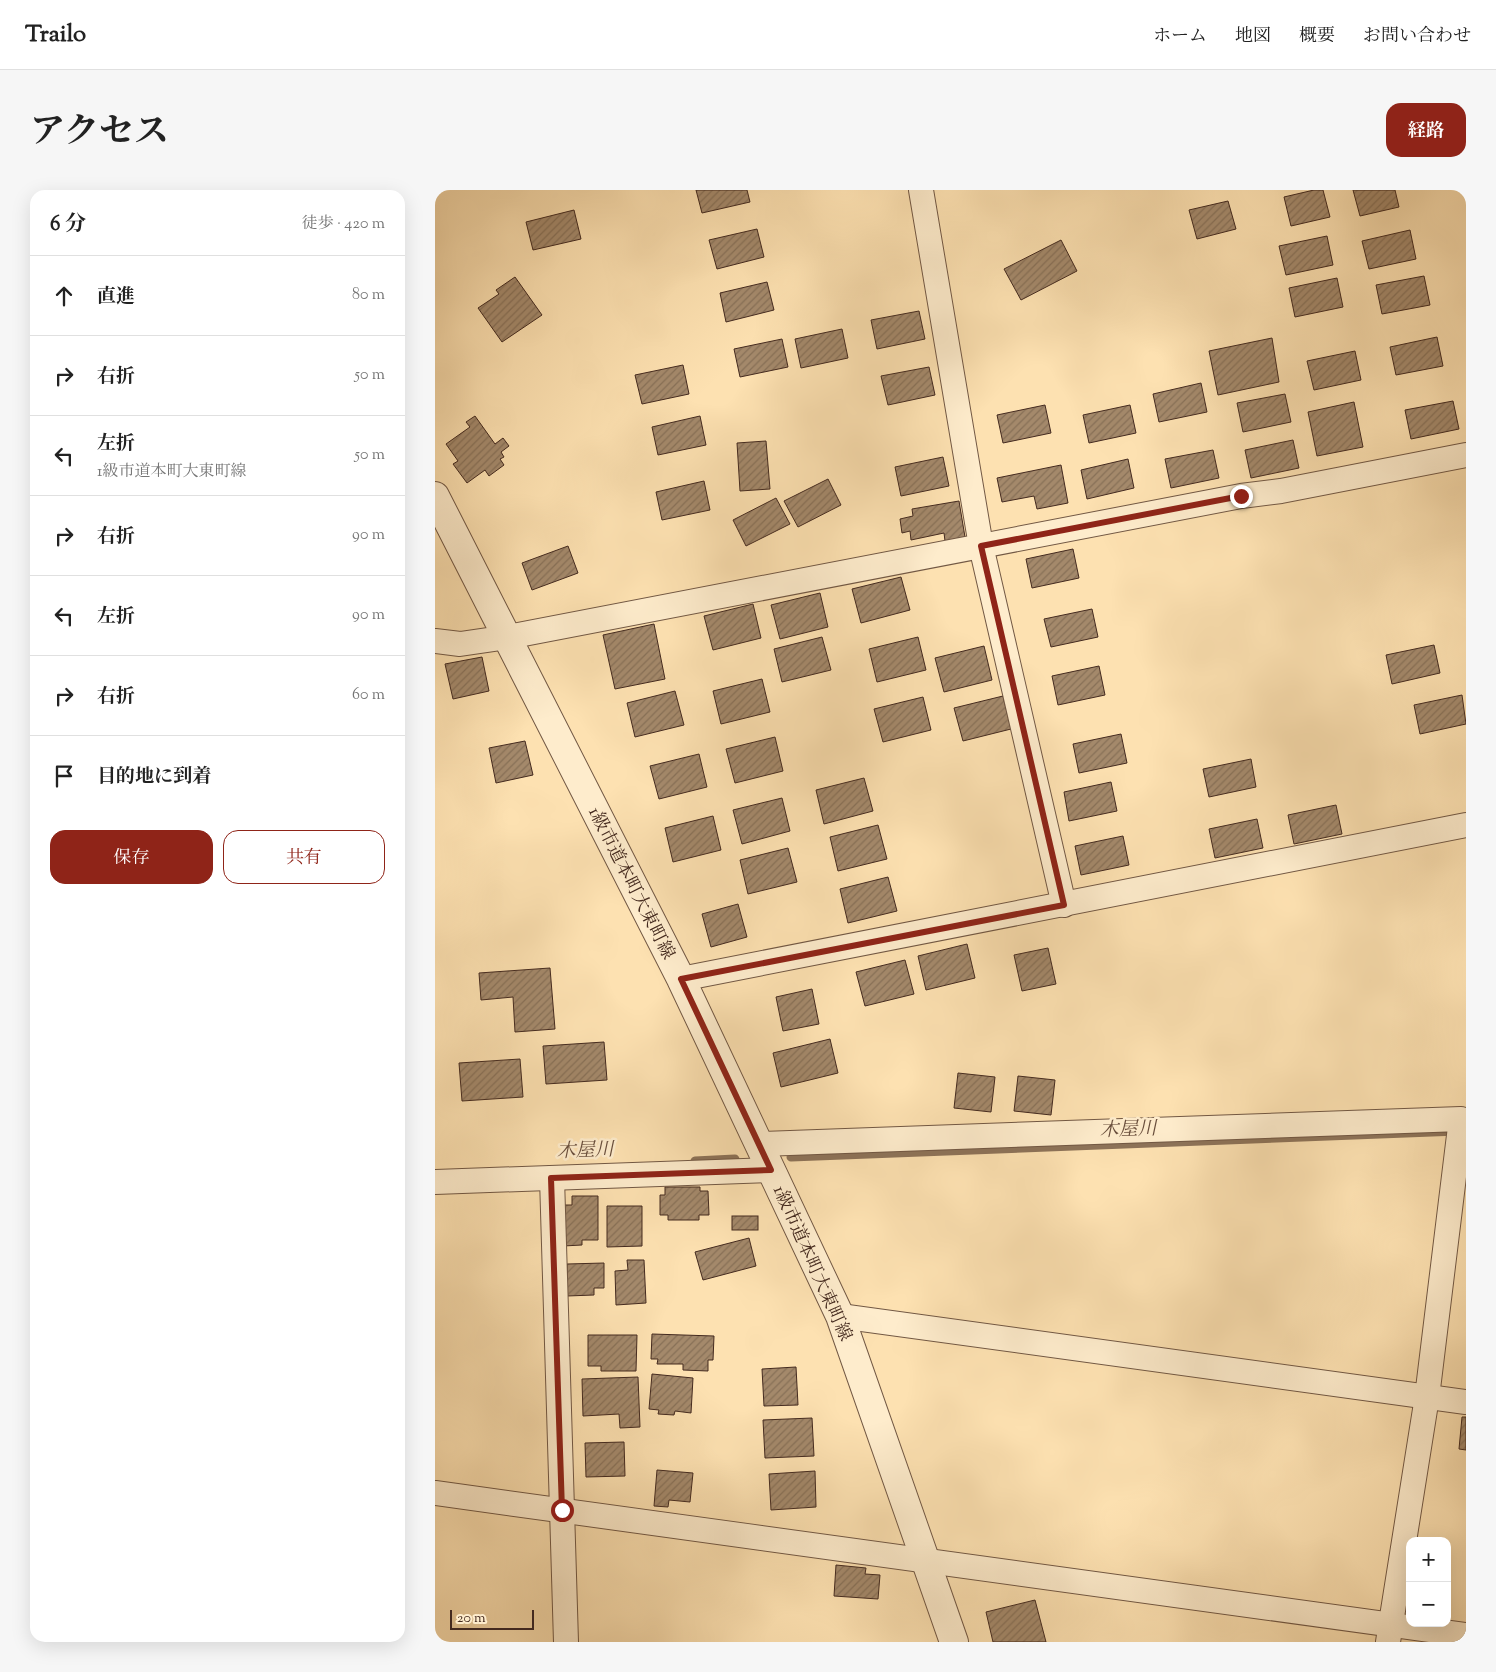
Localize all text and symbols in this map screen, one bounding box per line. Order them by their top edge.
text: Trailo [25,18,86,52]
text: ホーム [1153,24,1207,50]
text: 地図 [1235,24,1271,50]
text: 概要 [1299,24,1335,50]
text: お問い合わせ [1363,24,1471,50]
button: 経路 [1386,103,1466,157]
text: アクセス [30,108,169,159]
text: 6 分 [50,210,86,240]
text: 徒歩 · 420 m [301,213,385,236]
icon: ahead [50,282,78,310]
text: 直進 [97,284,135,311]
text: 80 m [352,284,385,307]
icon: right [50,362,78,390]
text: 右折 [97,364,135,391]
text: 50 m [354,364,385,387]
text: 左折 [97,431,135,458]
icon: left [50,442,78,470]
text: 50 m [354,444,385,467]
text: 1級市道本町大東町線 [97,461,246,484]
route end [1230,485,1253,508]
icon: right [50,522,78,550]
text: 右折 [97,524,135,551]
text: 90 m [352,524,385,547]
icon: left [50,602,78,630]
text: 左折 [97,604,135,631]
text: 90 m [352,604,385,627]
icon: right [50,682,78,710]
text: 右折 [97,684,135,711]
text: 60 m [352,684,385,707]
icon: arrive [50,762,78,790]
text: 目的地に到着 [97,764,211,791]
street label: 1級市道本町大東町線 [580,803,680,965]
button: 保存 [50,830,213,884]
button: 共有 [223,830,385,884]
water label: 木屋川 [1099,1116,1159,1145]
water label: 木屋川 [556,1137,616,1166]
street label: 1級市道本町大東町線 [765,1182,857,1346]
route start [551,1499,574,1522]
map controls [1406,1537,1451,1627]
button: + [1406,1537,1451,1582]
button: − [1406,1582,1451,1627]
scale bar [450,1607,534,1630]
text: 20 m [457,1609,486,1629]

